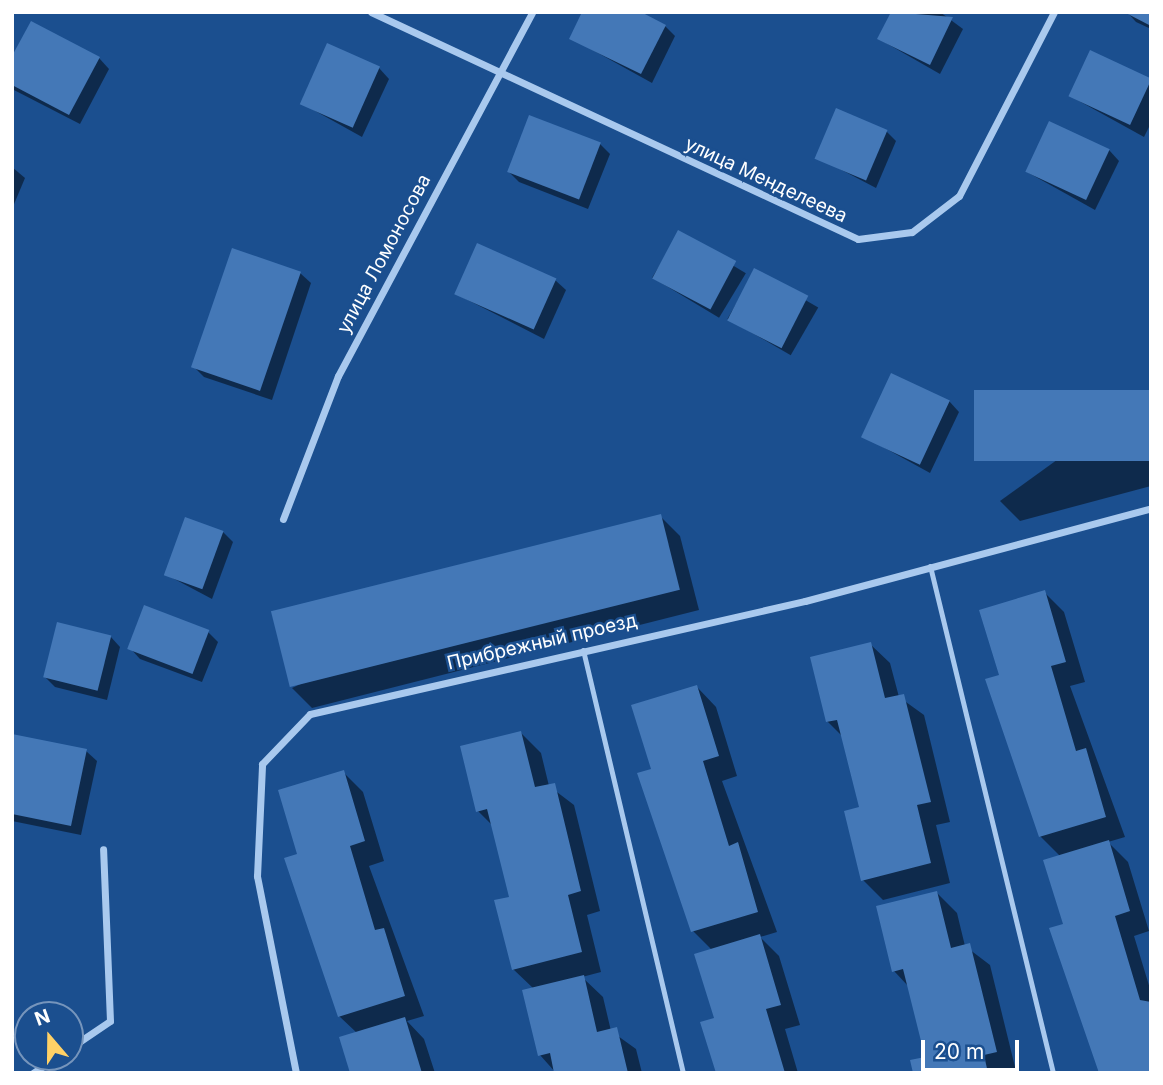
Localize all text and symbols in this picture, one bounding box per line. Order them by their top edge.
street label: улица Менделеева [681,132,851,228]
street label: улица Ломоносова [332,170,436,338]
street label: Прибрежный проезд [445,609,639,675]
north arrow [14,1001,84,1071]
text: N [32,1004,53,1031]
scale bar [925,1026,1023,1070]
text: 20 m [934,1039,984,1064]

